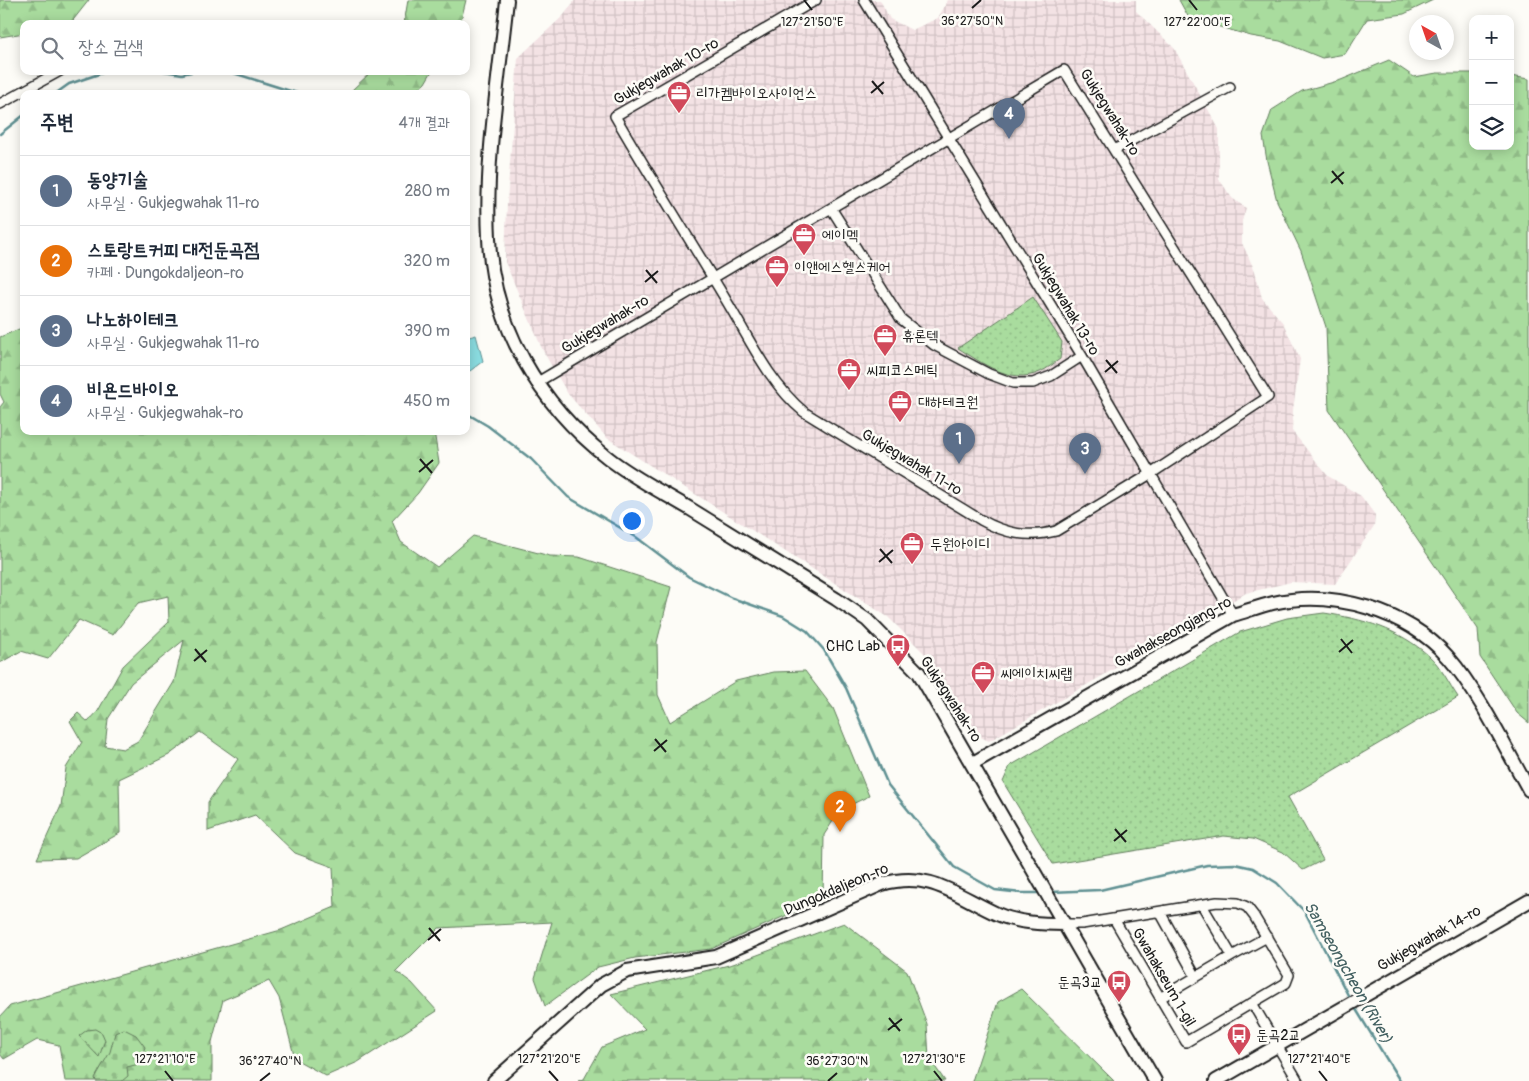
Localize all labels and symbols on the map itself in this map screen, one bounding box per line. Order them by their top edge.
text: 36°27'50"N [941,14,1003,29]
text: 127°21'50"E [781,15,843,30]
text: 127°22'00"E [1164,15,1230,30]
north arrow [1409,15,1454,60]
street label: Gukjegwahak 10-ro [610,34,722,109]
street label: Gukjegwahak-ro [1075,65,1144,159]
office icon: 리가켐바이오사이언스 [666,80,692,114]
place label: 리가켐바이오사이언스 [696,84,817,103]
pin: 4 [993,98,1025,139]
office icon: 에이멕 [791,222,817,256]
place label: 에이멕 [822,226,858,245]
street label: Gukjegwahak 13-ro [1027,249,1104,359]
office icon: 이앤에스헬스케어 [764,254,790,288]
place label: 이앤에스헬스케어 [794,258,891,277]
street label: Gukjegwahak-ro [558,291,653,358]
office icon: 휴론텍 [872,323,898,357]
place label: 휴론텍 [902,327,938,346]
office icon: 씨피코스메틱 [836,357,862,391]
place label: 씨피코스메틱 [866,361,938,380]
office icon: 대하테크원 [887,389,913,423]
place label: 대하테크원 [918,393,978,412]
pin: 1 [943,423,975,464]
street label: Gukjegwahak 11-ro [859,425,965,499]
pin: 3 [1069,433,1101,474]
your location [619,508,645,534]
office icon: 두원아이디 [899,531,925,565]
place label: 두원아이디 [930,535,990,554]
street label: Gwahakseongjang-ro [1111,592,1235,672]
bus stop icon: CHC Lab [885,633,911,667]
place label: CHC Lab [826,637,880,656]
street label: Gukjegwahak-ro [916,653,986,746]
office icon: 씨에이치씨랩 [970,660,996,694]
place label: 씨에이치씨랩 [1000,664,1072,683]
pin: 2 [824,791,856,832]
street label: Dungokdaljeon-ro [781,859,891,920]
water label: Samseongcheon (River) [1299,898,1397,1047]
street label: Gukjegwahak 14-ro [1374,901,1485,976]
street label: Gwahakseum 1-gil [1128,924,1200,1030]
bus stop icon: 둔곡3교 [1106,969,1132,1003]
place label: 둔곡3교 [1057,973,1102,992]
bus stop icon: 둔곡2교 [1226,1022,1252,1056]
place label: 둔곡2교 [1256,1026,1301,1045]
text: 127°21'10"E [135,1052,195,1067]
text: 127°21'20"E [518,1052,580,1067]
text: 127°21'30"E [903,1052,965,1067]
text: 127°21'40"E [1287,1052,1351,1067]
text: 36°27'40"N [239,1054,301,1069]
text: 36°27'30"N [806,1054,868,1069]

